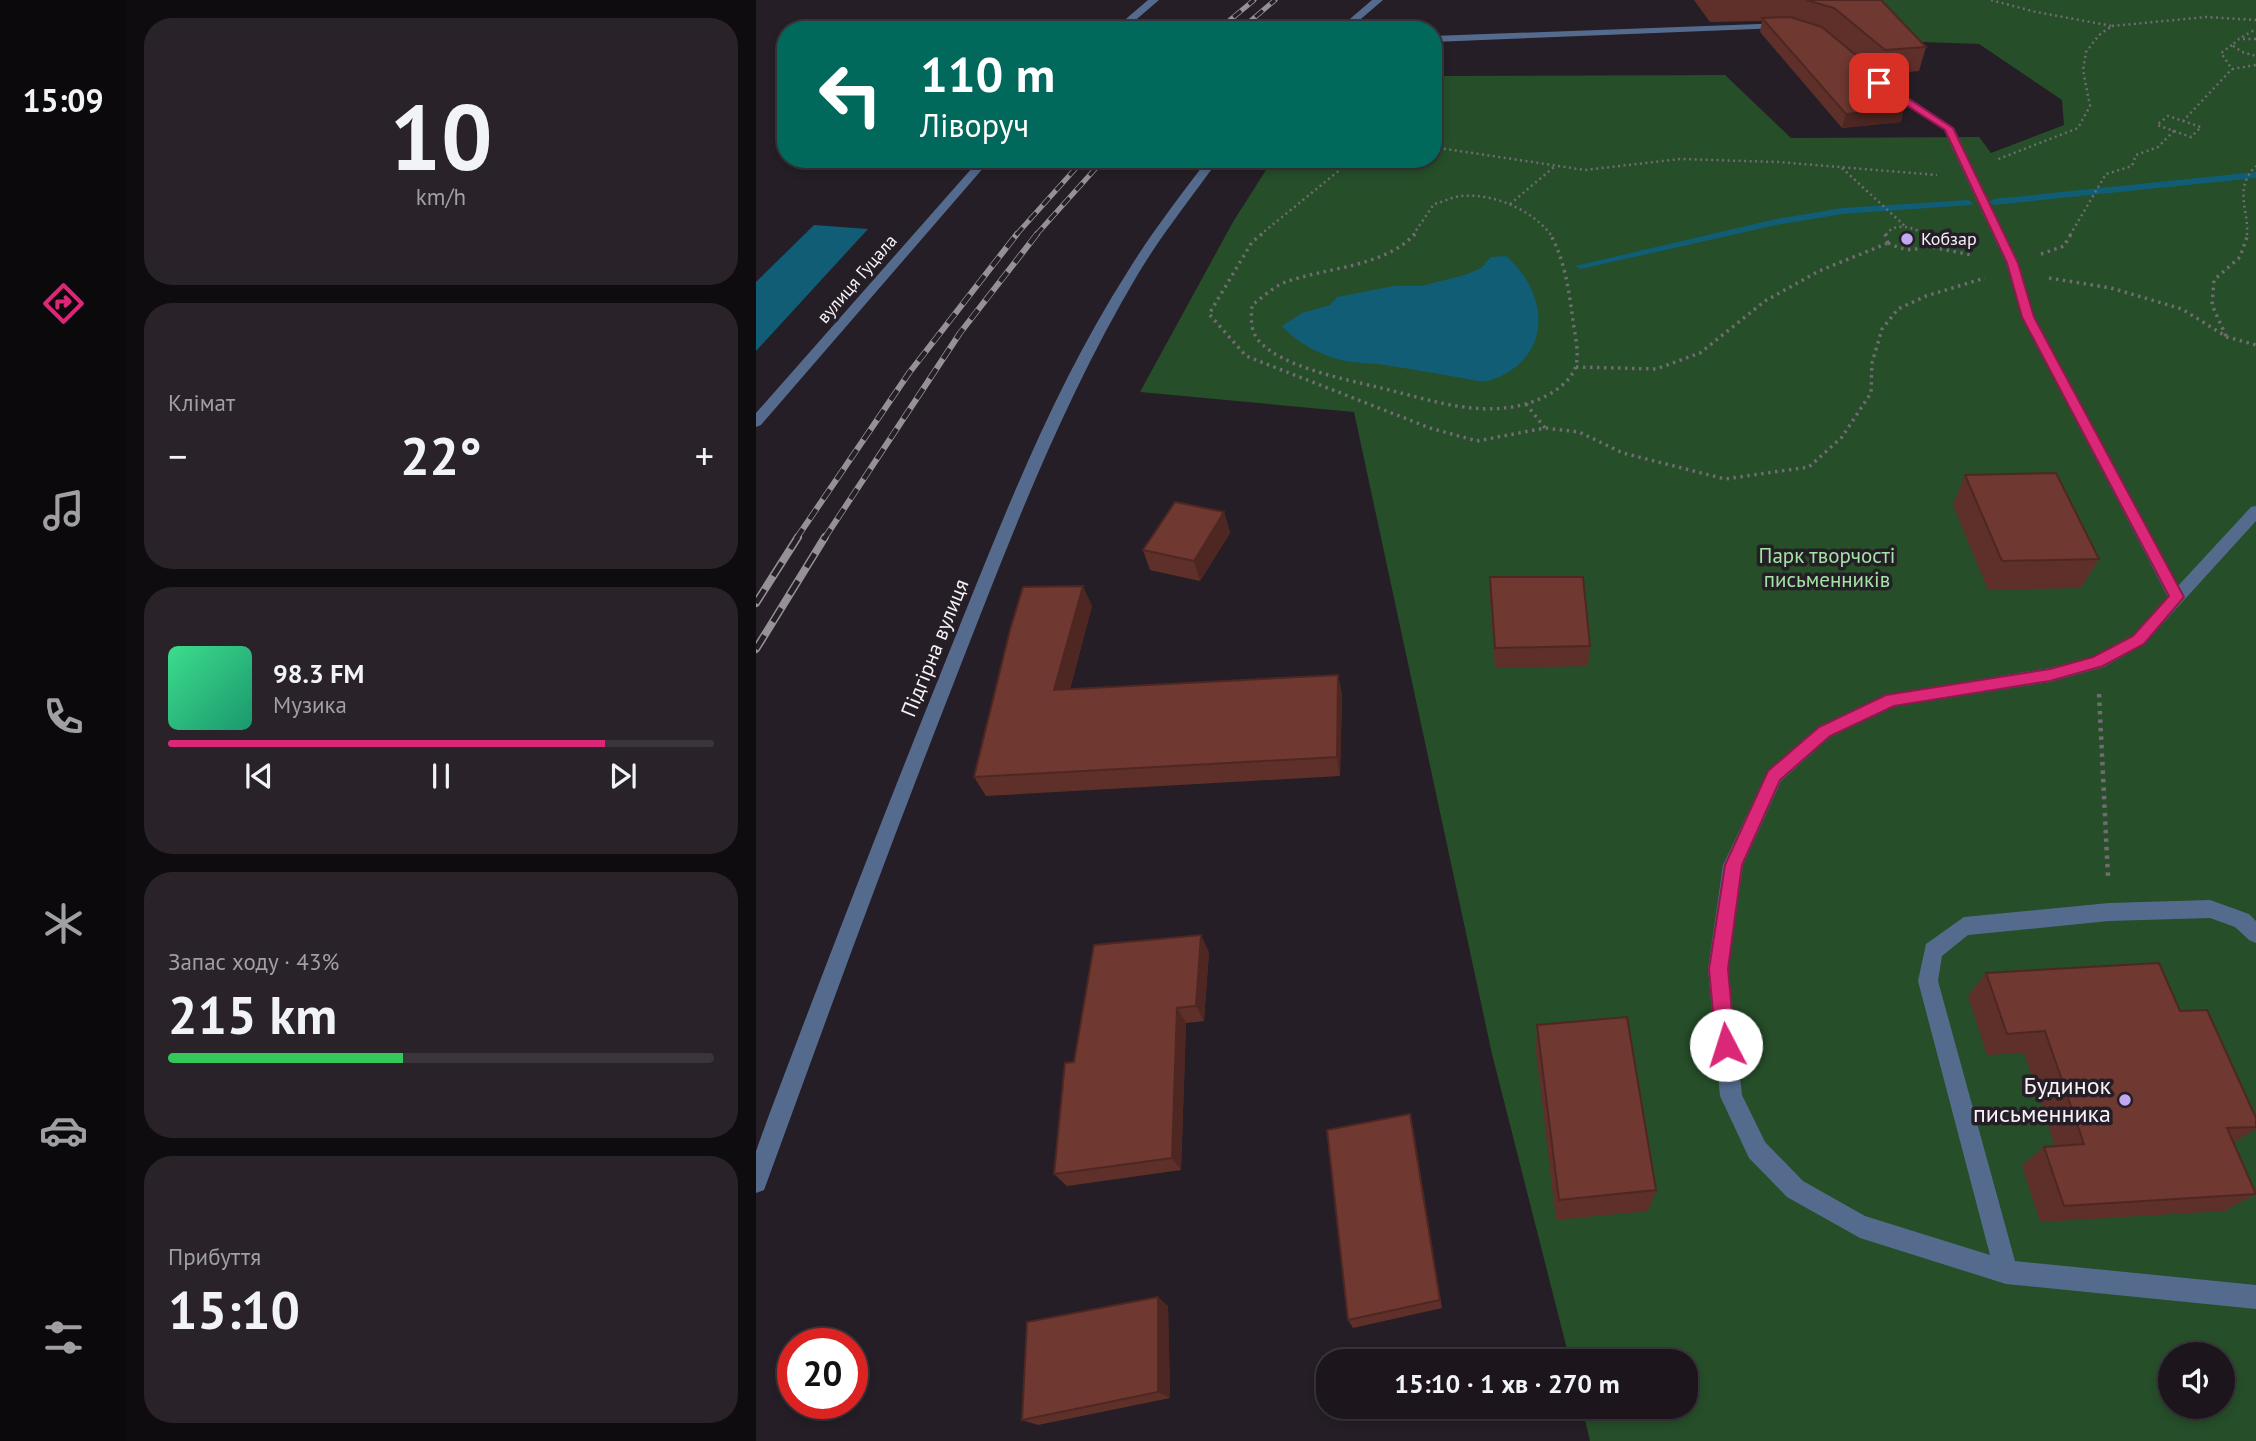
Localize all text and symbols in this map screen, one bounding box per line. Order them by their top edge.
text: 110 m [920,42,1055,106]
icon: left [805,49,896,140]
pin [1849,53,1909,113]
icon: arrive [1860,64,1898,102]
text: 10 [389,77,493,195]
text: 15:09 [22,79,104,121]
text: Ліворуч [920,104,1029,146]
text: km/h [416,182,466,211]
place label: Кобзар [1921,227,1977,250]
street label: вулиця Гуцала [812,229,902,328]
marker: Кобзар [1899,231,1915,247]
icon: directions [39,279,88,328]
text: Клімат [168,388,235,417]
text: 22° [400,422,482,489]
text: − [168,431,187,480]
text: + [695,431,714,480]
icon: music [39,486,88,535]
park label: Парк творчості письменників [1759,542,1895,593]
street label: Підгірна вулиця [895,575,974,721]
text: 98.3 FM [273,657,364,690]
text: Музика [273,690,347,719]
icon: phone [39,692,88,741]
icon: previous [240,757,278,795]
icon: pause [422,757,460,795]
icon: next [604,757,642,795]
icon: climate [39,899,88,948]
text: Запас ходу · 43% [168,947,339,976]
text: 215 km [168,981,337,1048]
position arrow [1689,1008,1763,1082]
place label: Будинок письменника [1973,1070,2112,1129]
marker: Будинок письменника [2117,1092,2133,1108]
icon: car [39,1106,88,1155]
text: Прибуття [168,1242,261,1271]
text: 15:10 [168,1276,300,1343]
icon: filters [39,1313,88,1362]
speed limit sign: 20 [777,1328,868,1419]
map controls [2158,1342,2235,1419]
button: sound [2158,1342,2235,1419]
text: 15:10 · 1 хв · 270 m [1394,1367,1620,1400]

